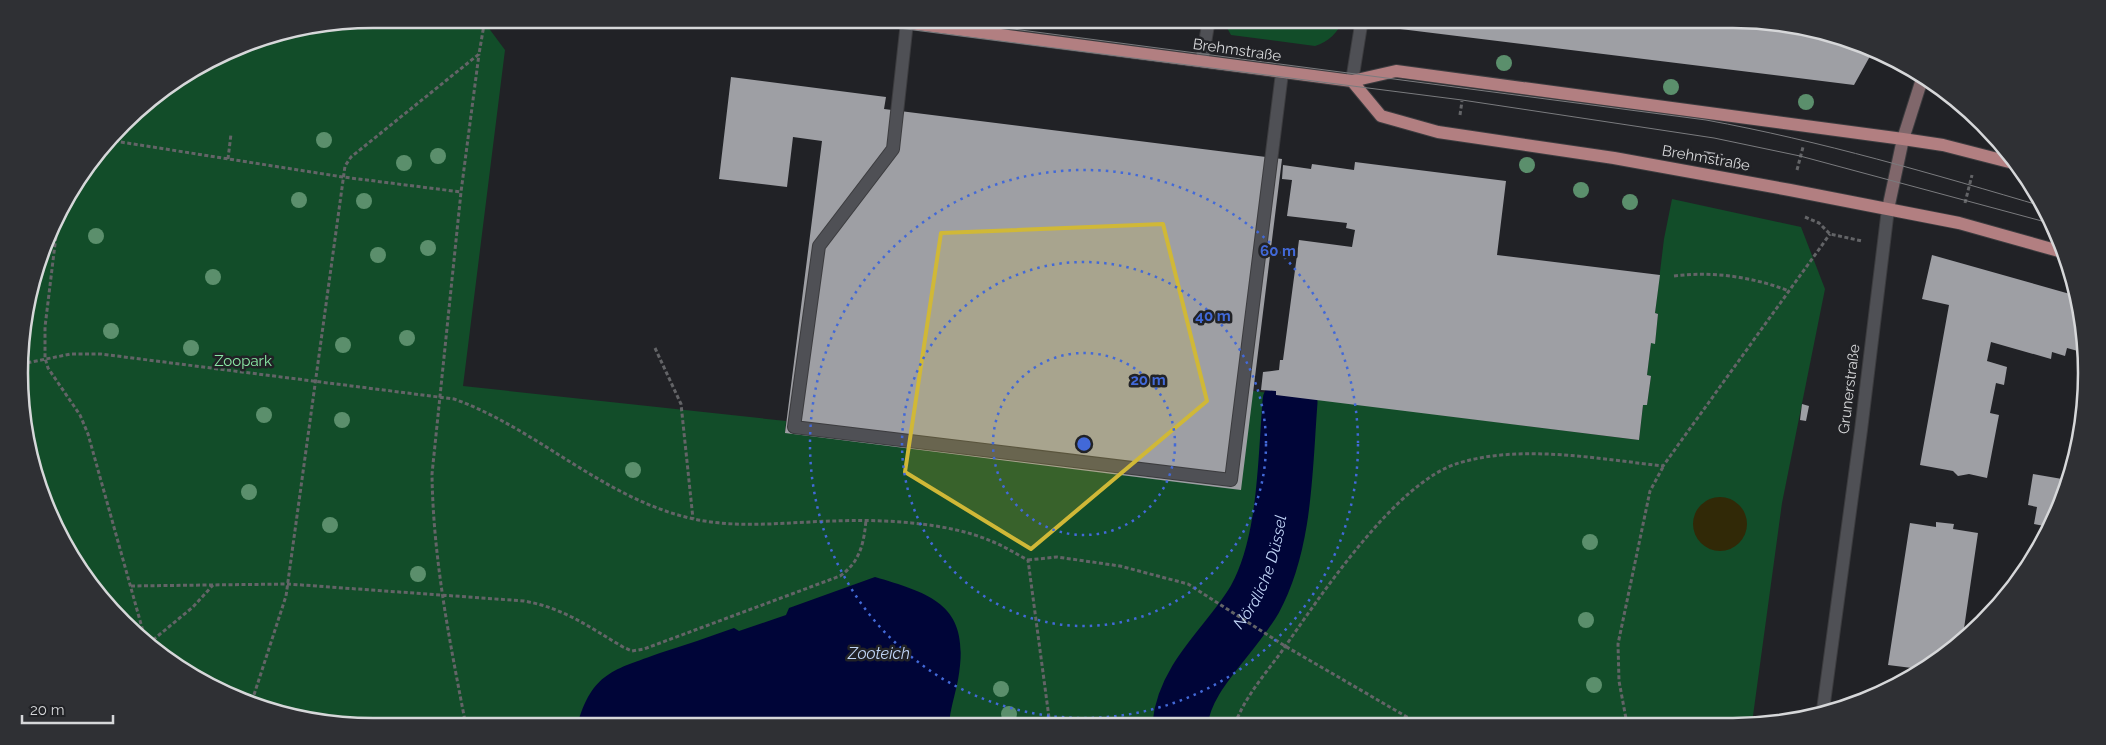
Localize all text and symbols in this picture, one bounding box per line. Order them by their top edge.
street label: Brehmstraße [1192,35,1283,65]
street label: Brehmstraße [1661,141,1752,175]
text: 60 m [1260,242,1296,260]
text: 40 m [1195,307,1231,325]
street label: Grunerstraße [1835,343,1863,435]
park label: Zoopark [214,352,272,370]
text: 20 m [1130,371,1166,389]
centre of rings [1075,435,1093,453]
water label: Nördliche Düssel [1229,514,1290,632]
water label: Zooteich [847,644,910,663]
scale bar [22,692,114,724]
text: 20 m [30,701,65,719]

